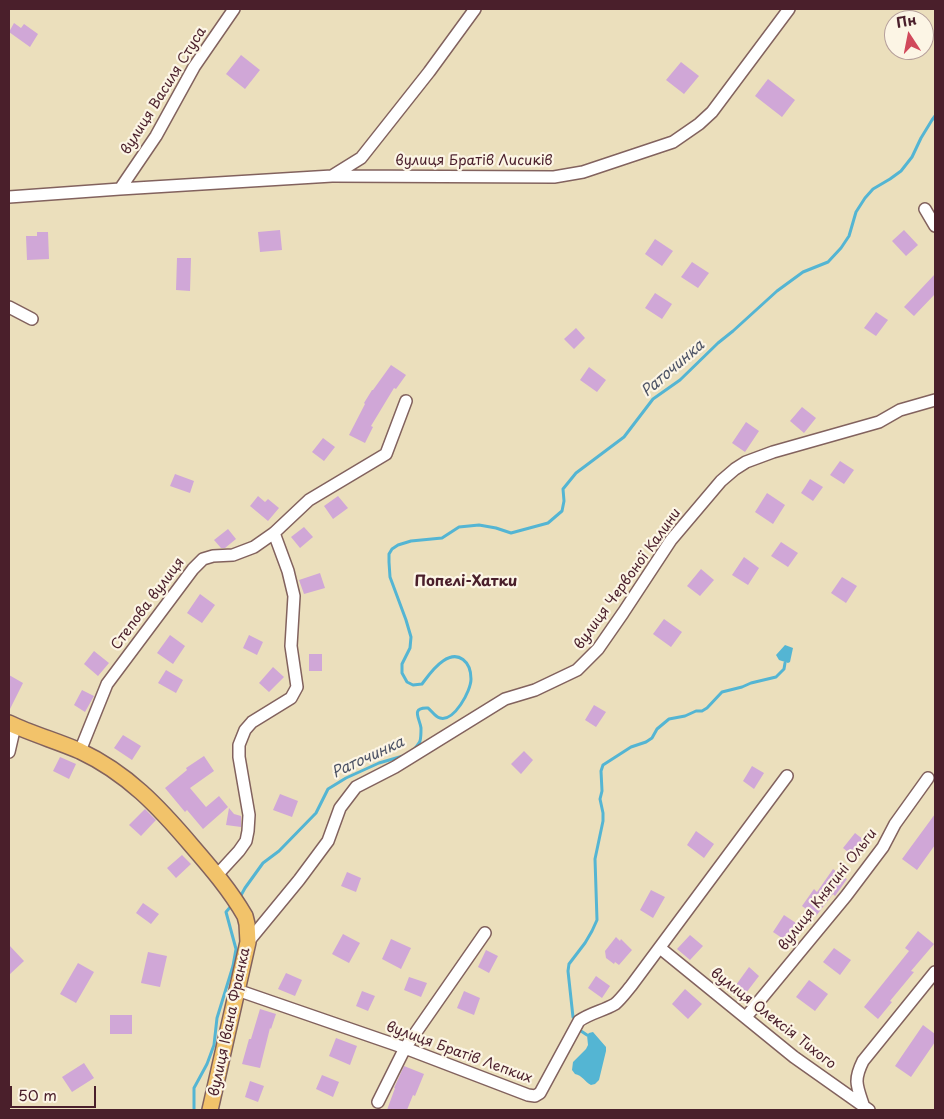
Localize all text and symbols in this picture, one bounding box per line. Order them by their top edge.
text: Пн [894,9,918,33]
north arrow [884,10,934,60]
street label: вулиця Василя Стуса [118,24,210,158]
street label: вулиця Братів Лисиків [395,153,553,169]
water label: Раточинка [638,337,708,401]
street label: вулиця Червоної Калини [571,505,685,653]
street label: Степова вулиця [108,555,188,653]
district label: Попелі-Хатки [415,573,517,591]
water label: Раточинка [329,733,407,783]
street label: вулиця Княгині Ольги [775,826,881,954]
street label: вулиця Івана Франка [206,946,254,1098]
street label: вулиця Олексія Тихого [707,965,839,1073]
street label: вулиця Братів Лепких [384,1019,534,1087]
scale bar [12,1076,99,1108]
text: 50 m [18,1083,57,1106]

